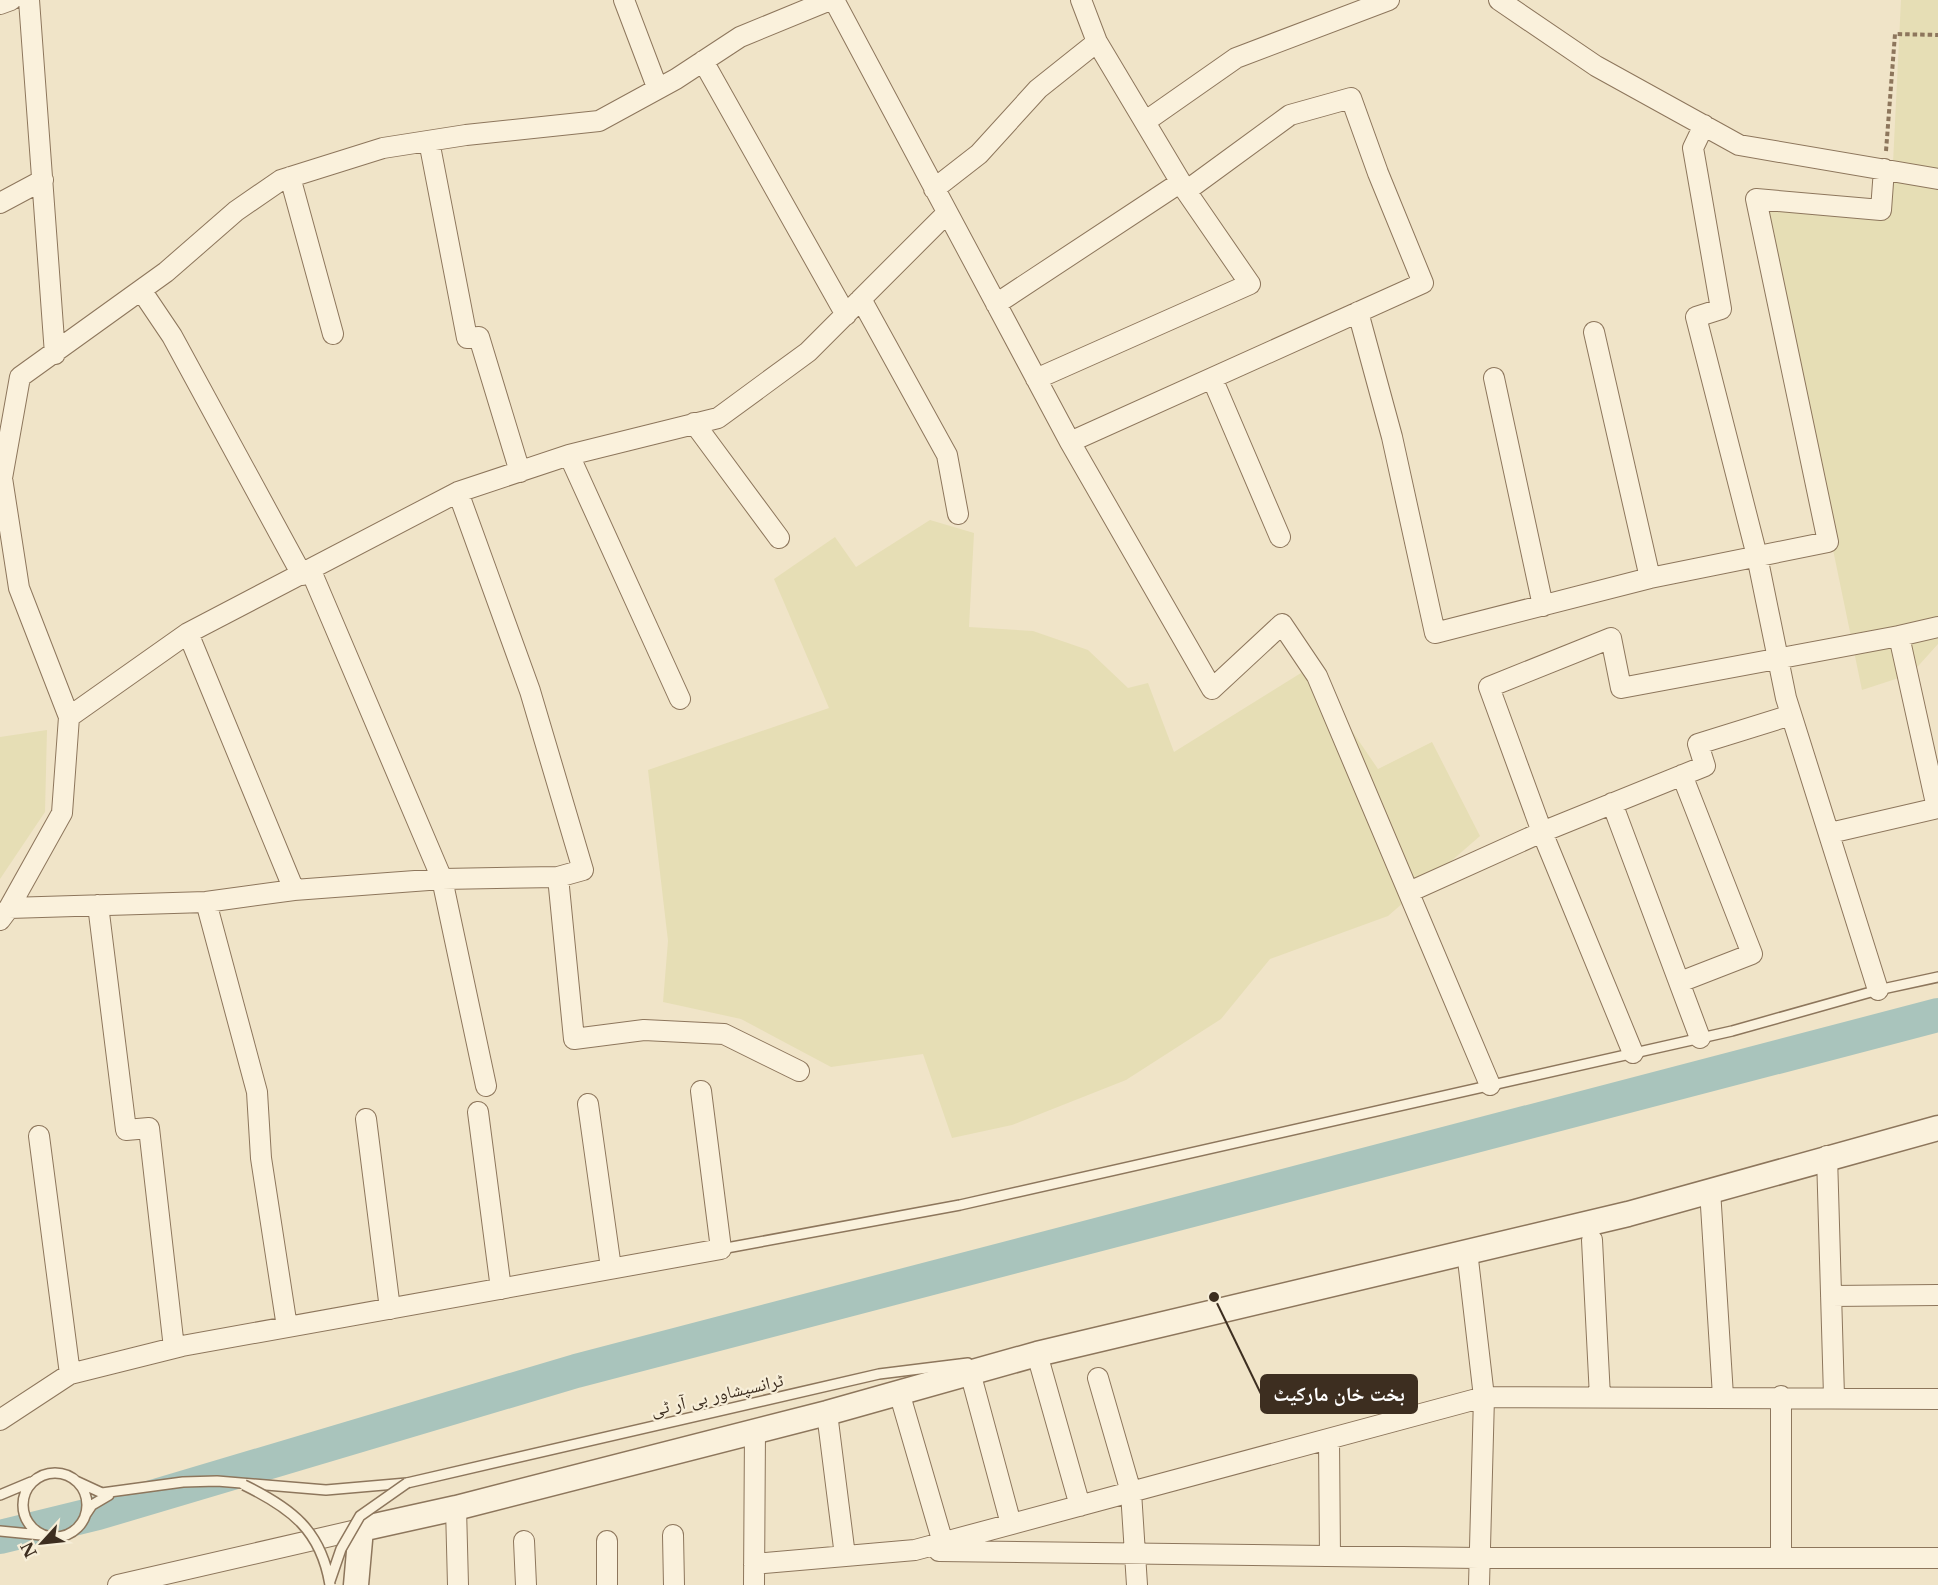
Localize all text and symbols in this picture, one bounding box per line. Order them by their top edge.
street label: ٹرانسپشاور بی آر ٹی [648,1369,786,1421]
callout: بخت خان مارکیٹ [1261,1375,1417,1413]
text: بخت خان مارکیٹ [1273,1382,1405,1406]
north arrow [12,1513,72,1573]
text: N [16,1539,41,1561]

